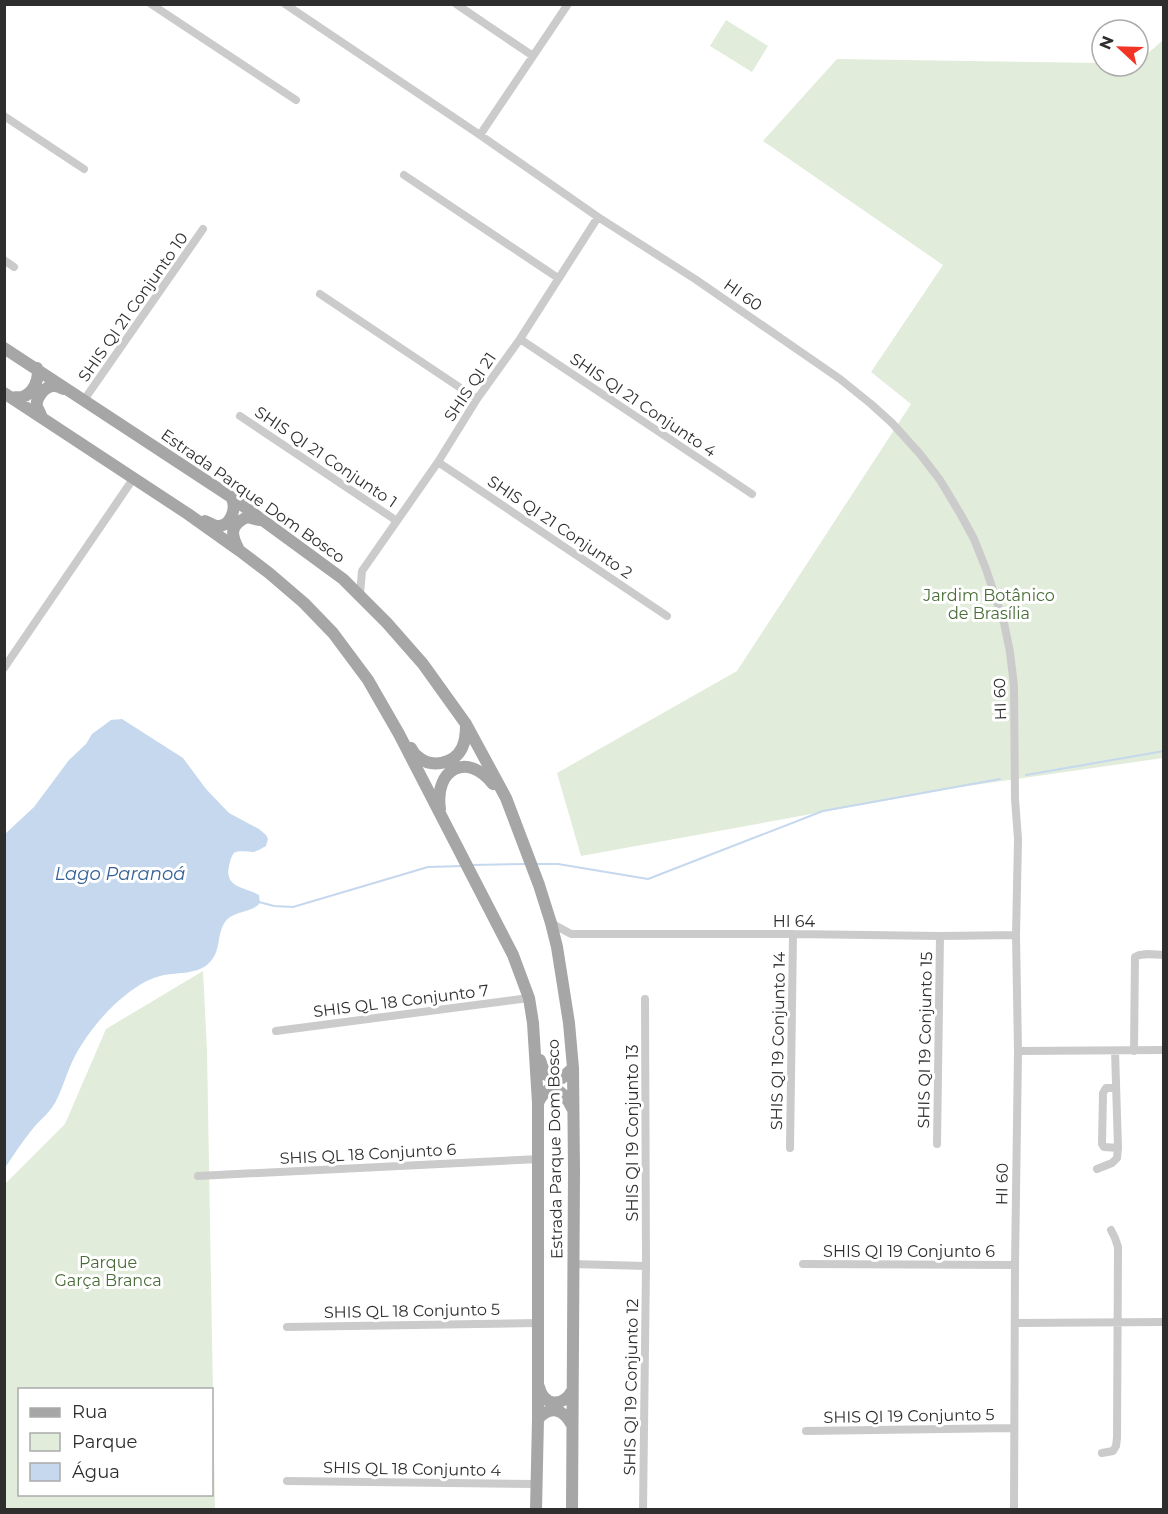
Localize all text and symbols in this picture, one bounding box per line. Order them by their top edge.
north arrow [1090,18,1150,78]
text: N [1095,33,1118,52]
street label: SHIS QI 21 Conjunto 10 [74,229,192,385]
street label: HI 60 [720,275,766,315]
street label: SHIS QI 21 [440,349,500,425]
street label: SHIS QI 21 Conjunto 4 [566,349,720,461]
street label: SHIS QI 21 Conjunto 1 [251,402,401,512]
street label: Estrada Parque Dom Bosco [157,425,349,567]
street label: SHIS QI 21 Conjunto 2 [484,471,636,583]
park label: Jardim Botânico de Brasília [922,586,1055,623]
street label: HI 60 [990,677,1010,721]
water label: Lago Paranoá [55,863,185,885]
street label: HI 64 [773,912,816,931]
street label: SHIS QI 19 Conjunto 14 [767,951,789,1130]
street label: SHIS QI 19 Conjunto 15 [914,951,936,1129]
street label: SHIS QL 18 Conjunto 7 [312,981,490,1021]
street label: Estrada Parque Dom Bosco [544,1039,566,1259]
street label: SHIS QI 19 Conjunto 13 [623,1045,642,1221]
street label: SHIS QL 18 Conjunto 6 [279,1140,457,1168]
street label: HI 60 [992,1163,1012,1205]
street label: SHIS QI 19 Conjunto 6 [823,1242,995,1261]
park label: Parque Garça Branca [54,1253,162,1290]
street label: SHIS QI 19 Conjunto 12 [620,1298,642,1476]
street label: SHIS QL 18 Conjunto 5 [324,1300,500,1322]
legend [18,1388,213,1496]
text: Rua [72,1401,108,1423]
street label: SHIS QI 19 Conjunto 5 [823,1405,995,1427]
text: Parque [72,1431,138,1453]
street label: SHIS QL 18 Conjunto 4 [323,1458,501,1480]
text: Água [72,1461,120,1483]

